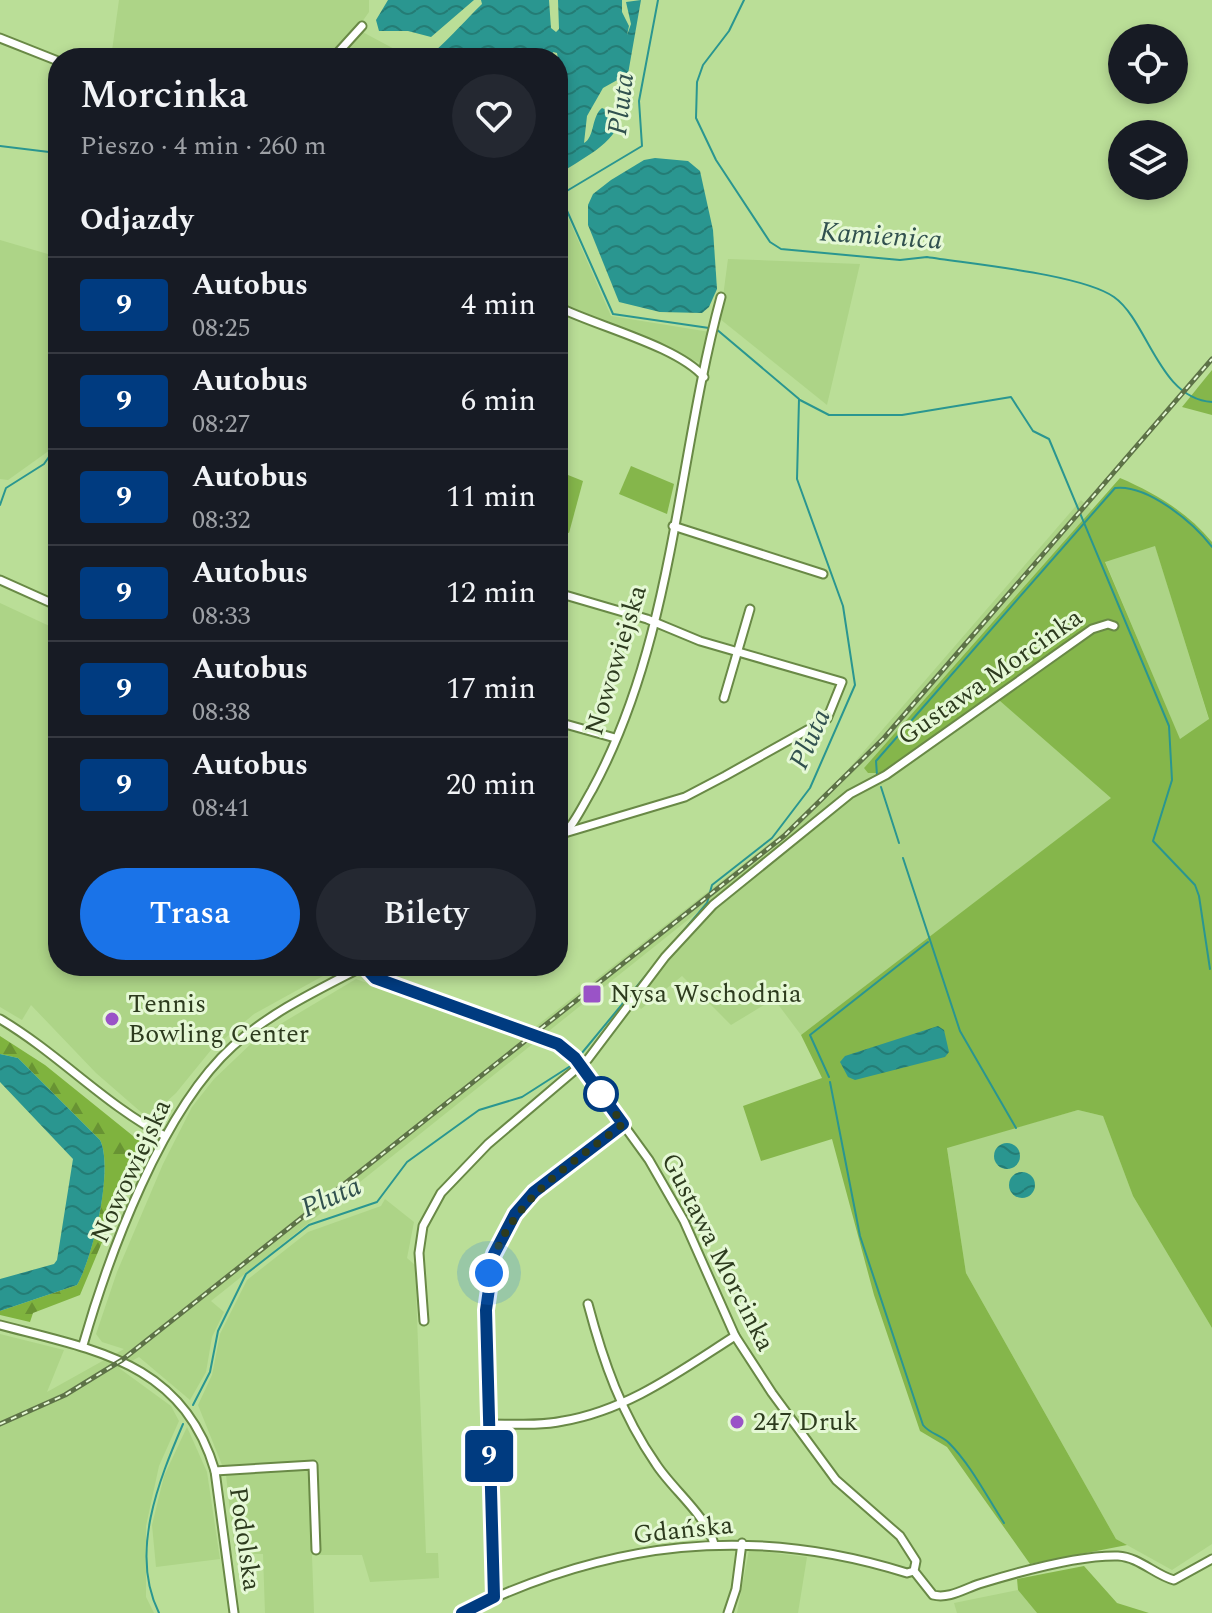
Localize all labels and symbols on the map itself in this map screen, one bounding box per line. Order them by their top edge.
water label: Pluta [596,71,646,137]
water label: Kamienica [818,210,944,262]
street label: Nowowiejska [574,580,658,740]
street label: Gustawa Morcinka [889,598,1091,756]
water label: Pluta [778,702,842,776]
place label: Nysa Wschodnia [610,974,802,1014]
marker: Nysa Wschodnia [581,983,603,1005]
place label: Tennis Bowling Center [128,984,309,1054]
marker: Tennis Bowling Center [103,1010,121,1028]
unlabelled marker [584,1077,618,1111]
street label: Nowowiejska [80,1092,182,1250]
street label: Gustawa Morcinka [651,1146,785,1358]
water label: Pluta [294,1165,368,1229]
your location [469,1253,509,1293]
place label: 247 Druk [753,1402,858,1442]
marker: 247 Druk [728,1413,746,1431]
line badge: 9 [463,1430,515,1482]
street label: Podolska [218,1484,272,1594]
street label: Gdańska [631,1505,735,1555]

